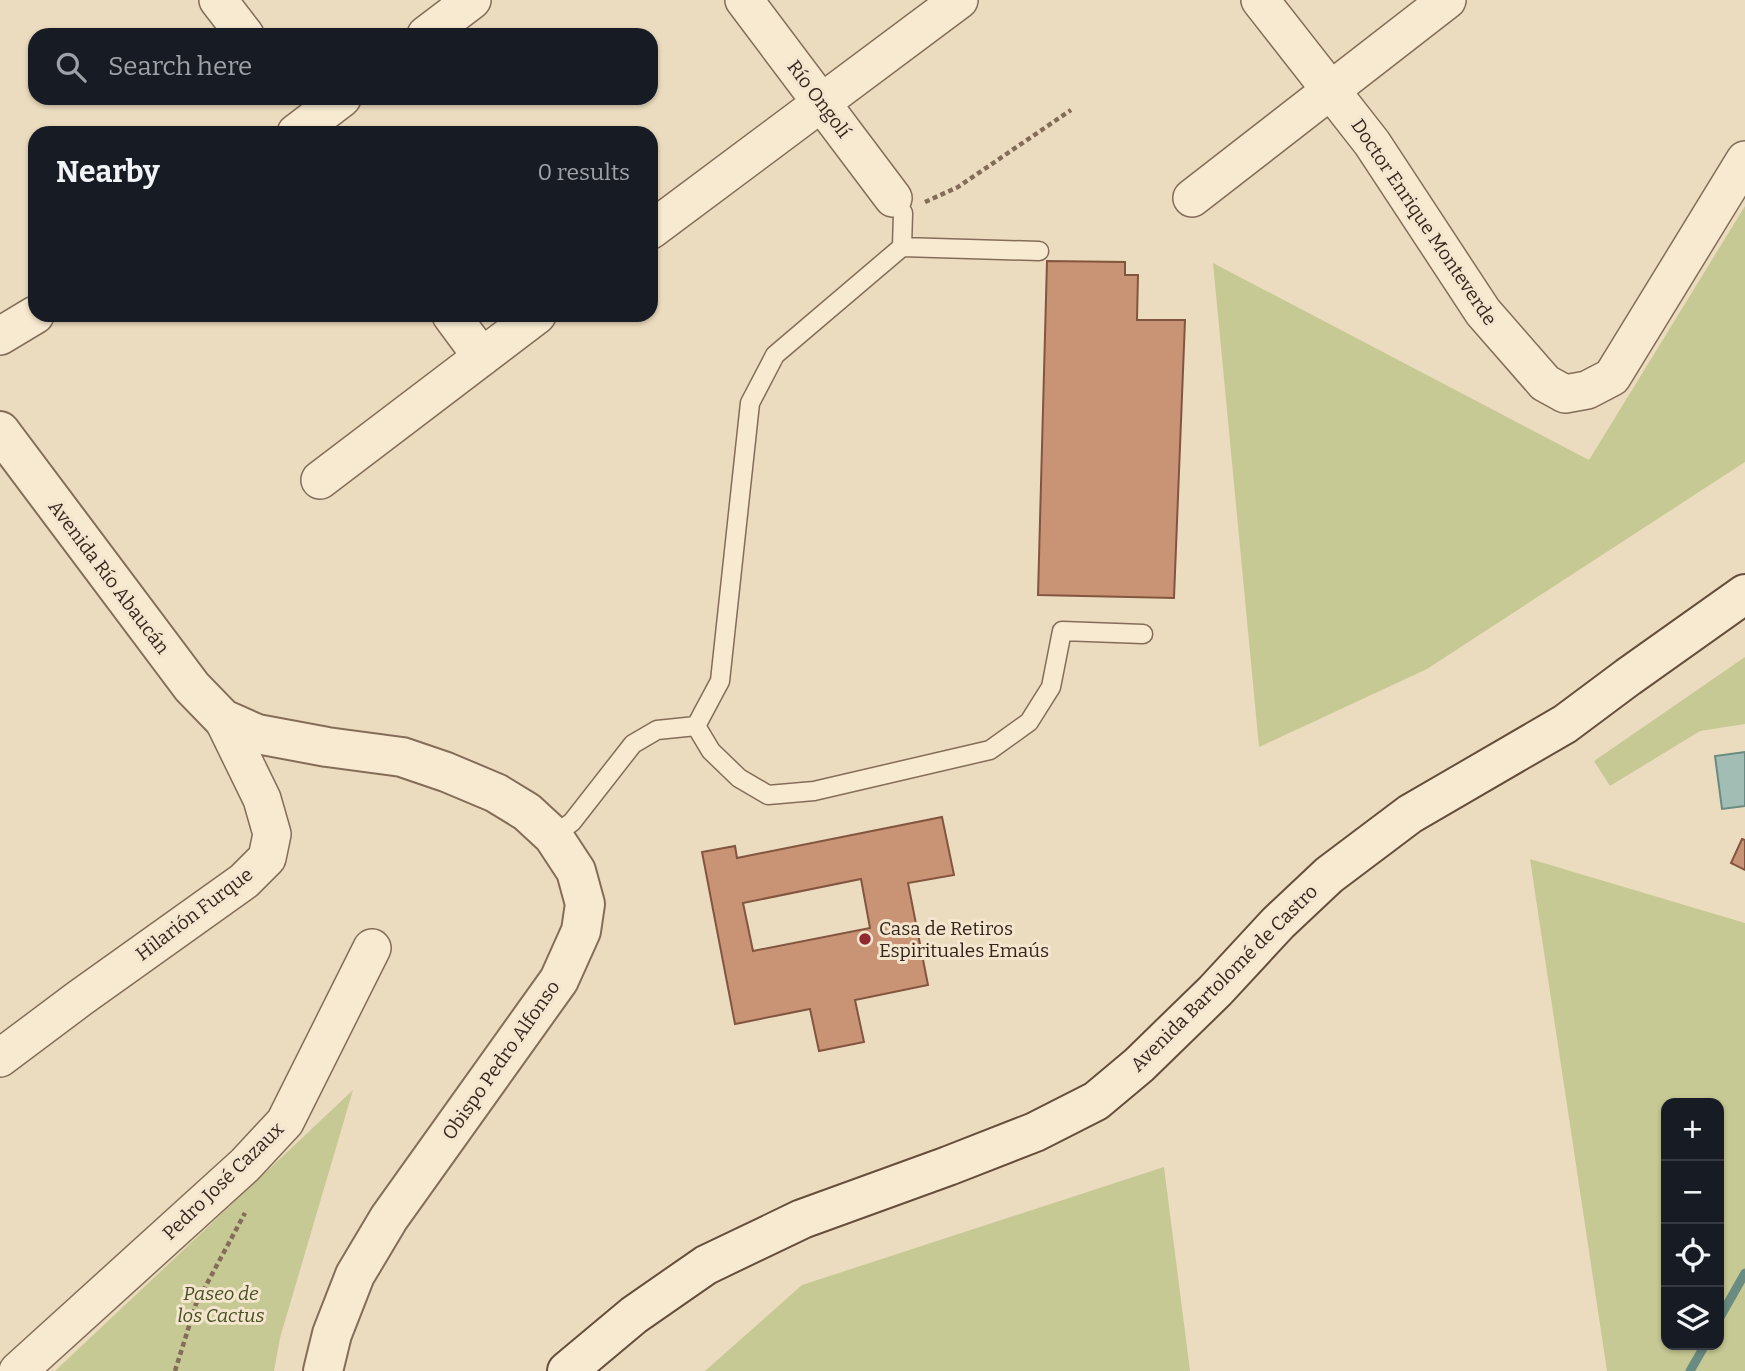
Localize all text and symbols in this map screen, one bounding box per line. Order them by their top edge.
search box [28,28,658,105]
icon: search [52,48,90,86]
text: Search here [108,51,252,82]
street label: Río Ongolí [782,56,856,142]
street label: Doctor Enrique Monteverde [1346,114,1502,330]
text: Nearby [56,154,160,190]
text: 0 results [537,158,630,186]
street label: Avenida Río Abaucán [44,496,174,658]
street label: Hilarión Furque [131,863,257,965]
street label: Avenida Bartolomé de Castro [1126,880,1322,1076]
place label: Casa de Retiros Espirituales Emaús [879,917,1049,962]
marker: Casa de Retiros Espirituales Emaús [857,931,873,947]
street label: Obispo Pedro Alfonso [437,976,565,1144]
map controls [1661,1098,1724,1350]
button: + [1661,1098,1724,1161]
street label: Pedro José Cazaux [158,1117,289,1245]
button: − [1661,1161,1724,1224]
button: locate [1661,1224,1724,1287]
park label: Paseo de los Cactus [177,1282,265,1327]
button: layers [1661,1287,1724,1350]

